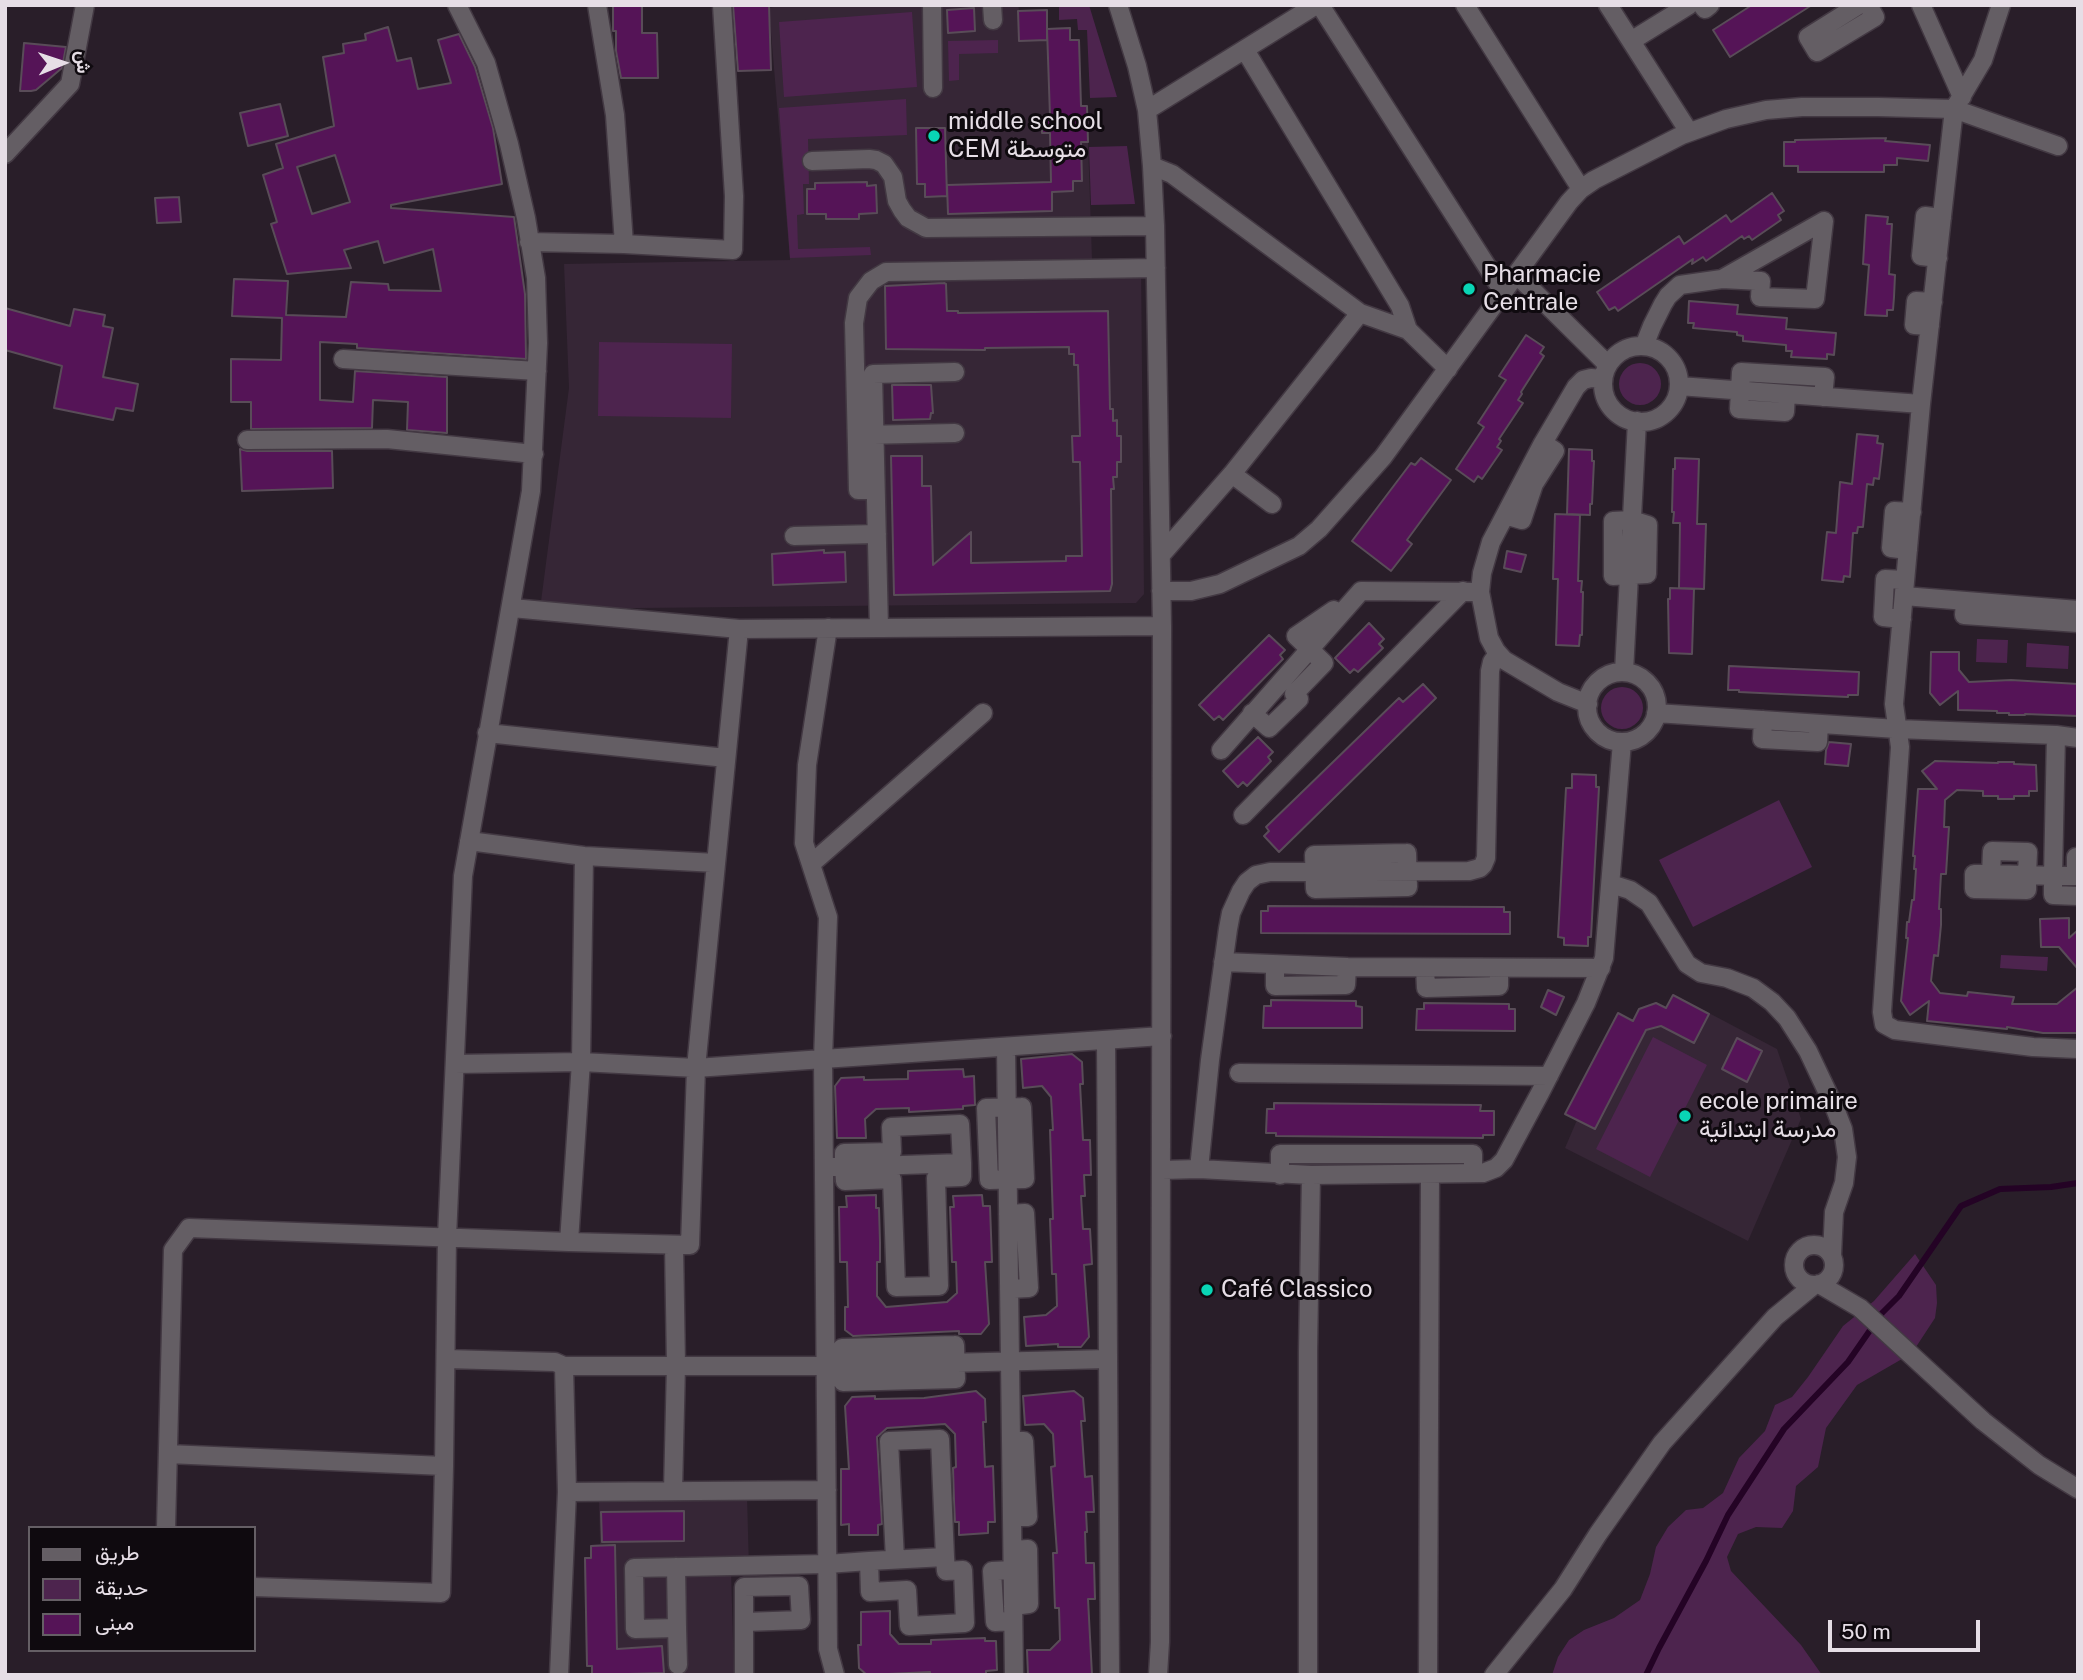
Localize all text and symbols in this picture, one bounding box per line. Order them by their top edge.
north arrow [28,28,98,98]
text: ش [73,50,95,74]
place label: middle school CEM متوسطة [948,108,1103,164]
marker: middle school CEM متوسطة [926,128,942,144]
place label: Pharmacie Centrale [1483,261,1601,317]
marker: Pharmacie Centrale [1461,281,1477,297]
place label: ecole primaire مدرسة ابتدائية [1699,1088,1858,1144]
marker: ecole primaire مدرسة ابتدائية [1677,1108,1693,1124]
place label: Café Classico [1221,1276,1373,1304]
marker: Café Classico [1199,1282,1215,1298]
legend [28,1526,256,1652]
text: طريق [95,1540,140,1565]
text: حديقة [95,1575,148,1600]
scale bar [1831,1606,1983,1650]
text: مبنى [95,1610,134,1635]
text: 50 m [1841,1619,1891,1644]

